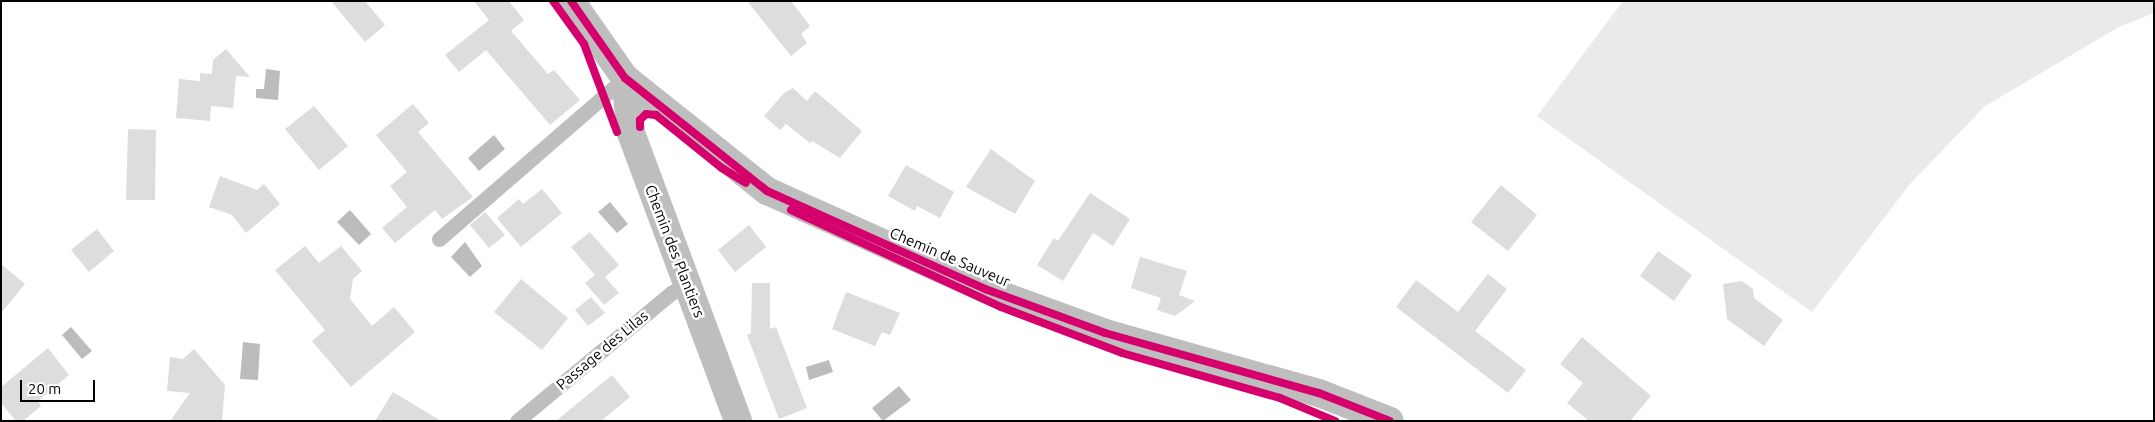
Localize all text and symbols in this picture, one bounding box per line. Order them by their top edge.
street label: Chemin des Plantiers [641,182,709,320]
street label: Chemin de Sauveur [887,224,1013,290]
street label: Passage des Lilas [553,306,651,394]
scale bar [22,370,98,402]
text: 20 m [28,380,61,397]

